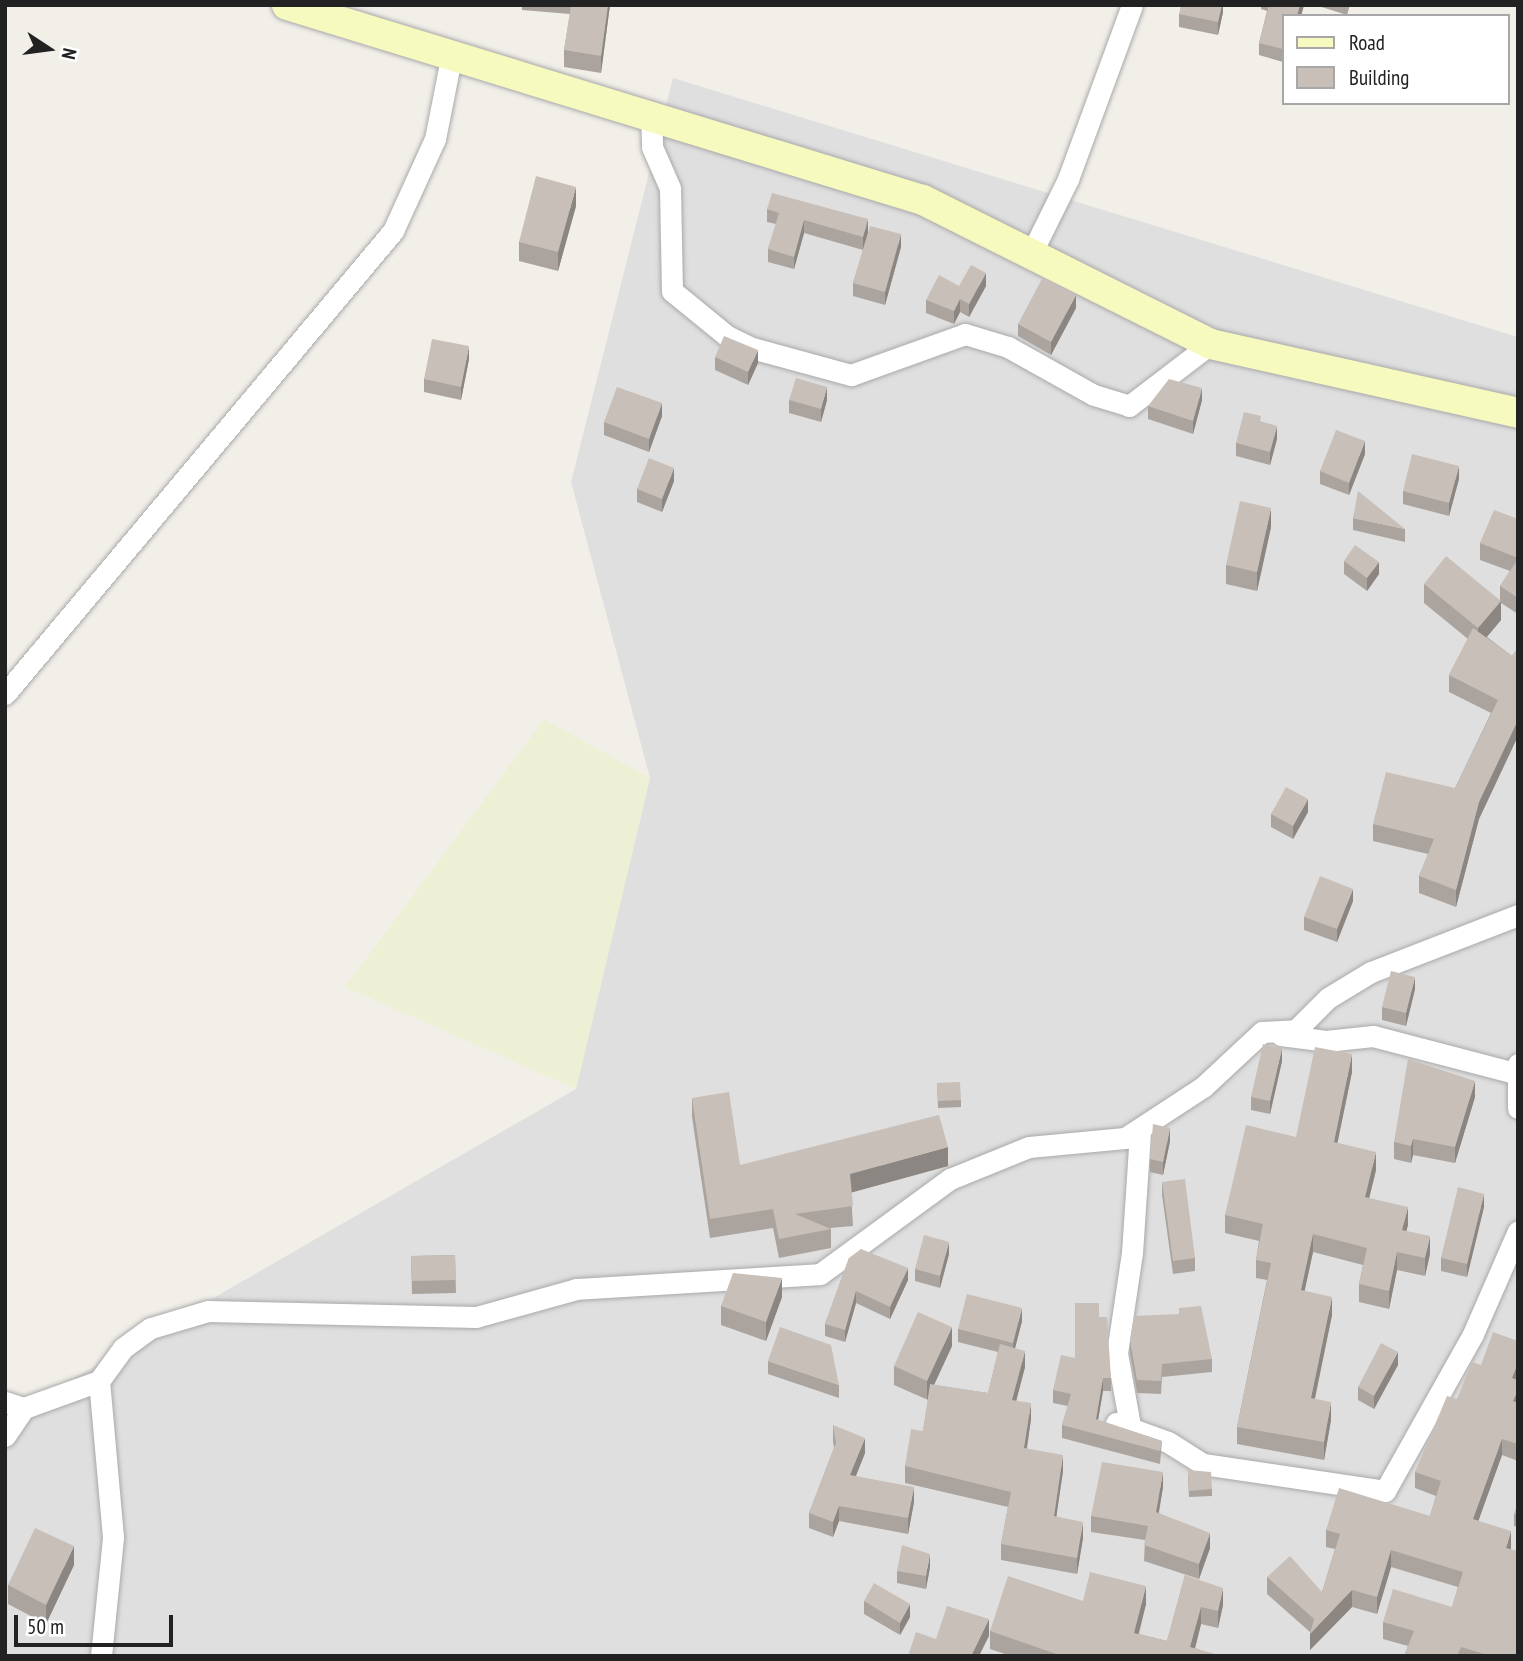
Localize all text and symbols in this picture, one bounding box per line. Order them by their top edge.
north arrow [14,14,84,84]
legend [1282,14,1509,105]
text: Road [1349,29,1385,56]
text: N [57,46,82,61]
text: Building [1349,64,1409,91]
scale bar [18,1602,177,1646]
text: 50 m [27,1613,64,1640]

